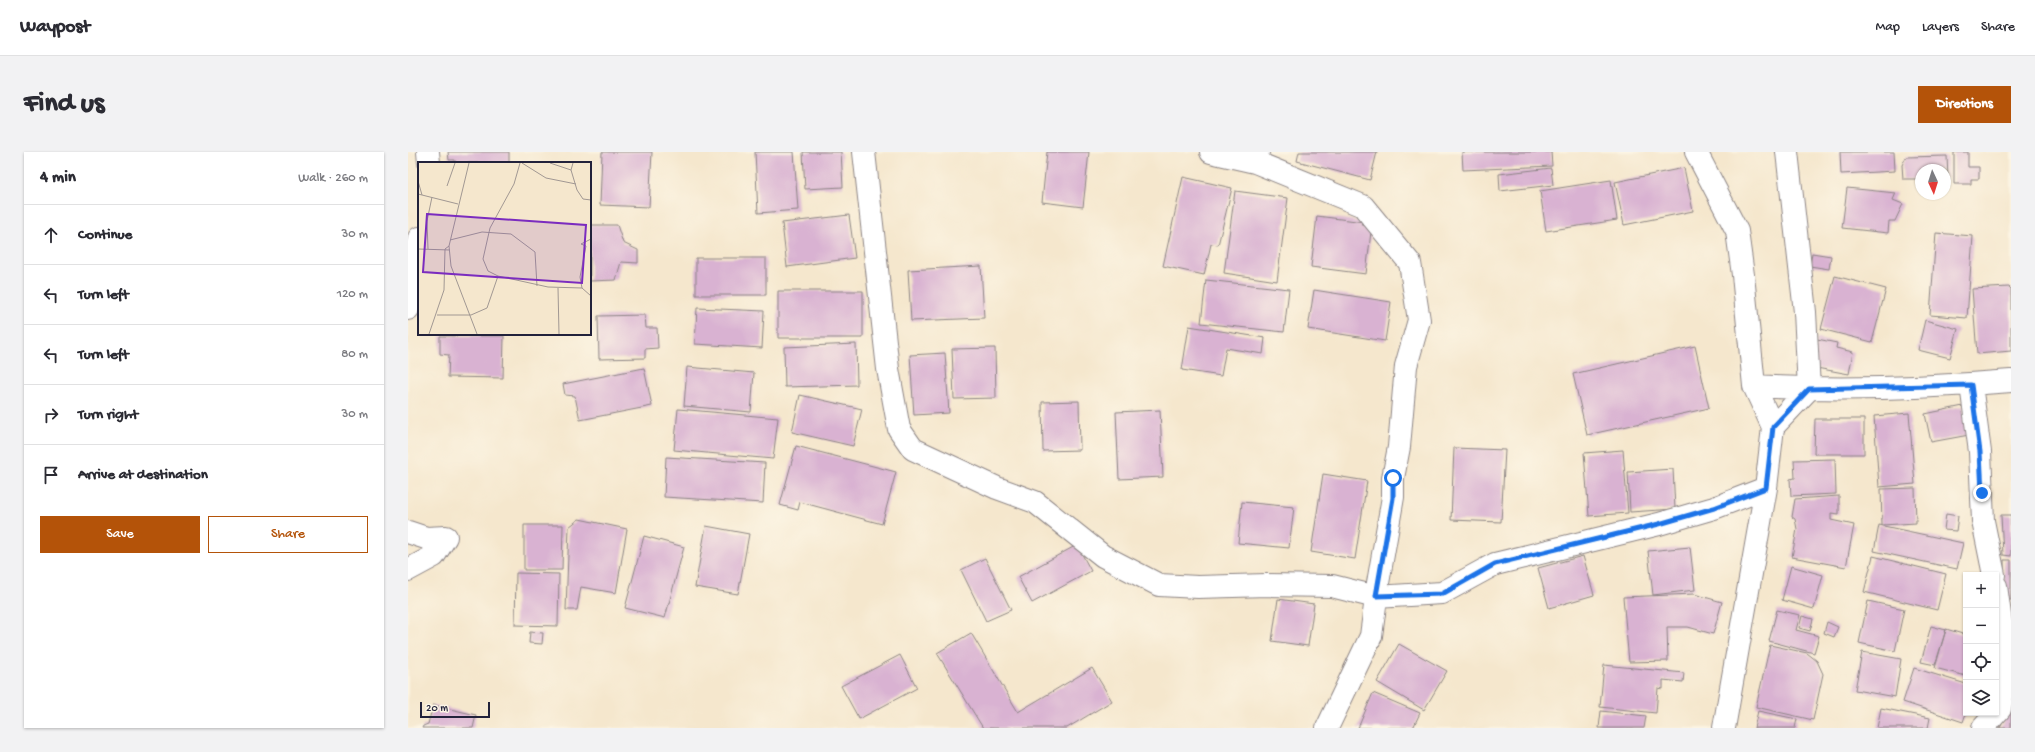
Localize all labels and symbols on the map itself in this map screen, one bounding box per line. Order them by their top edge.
inset map [418,162,591,335]
north arrow [1915,164,1951,200]
route start [1384,469,1402,487]
route end [1973,484,1991,502]
scale bar [420,700,490,719]

